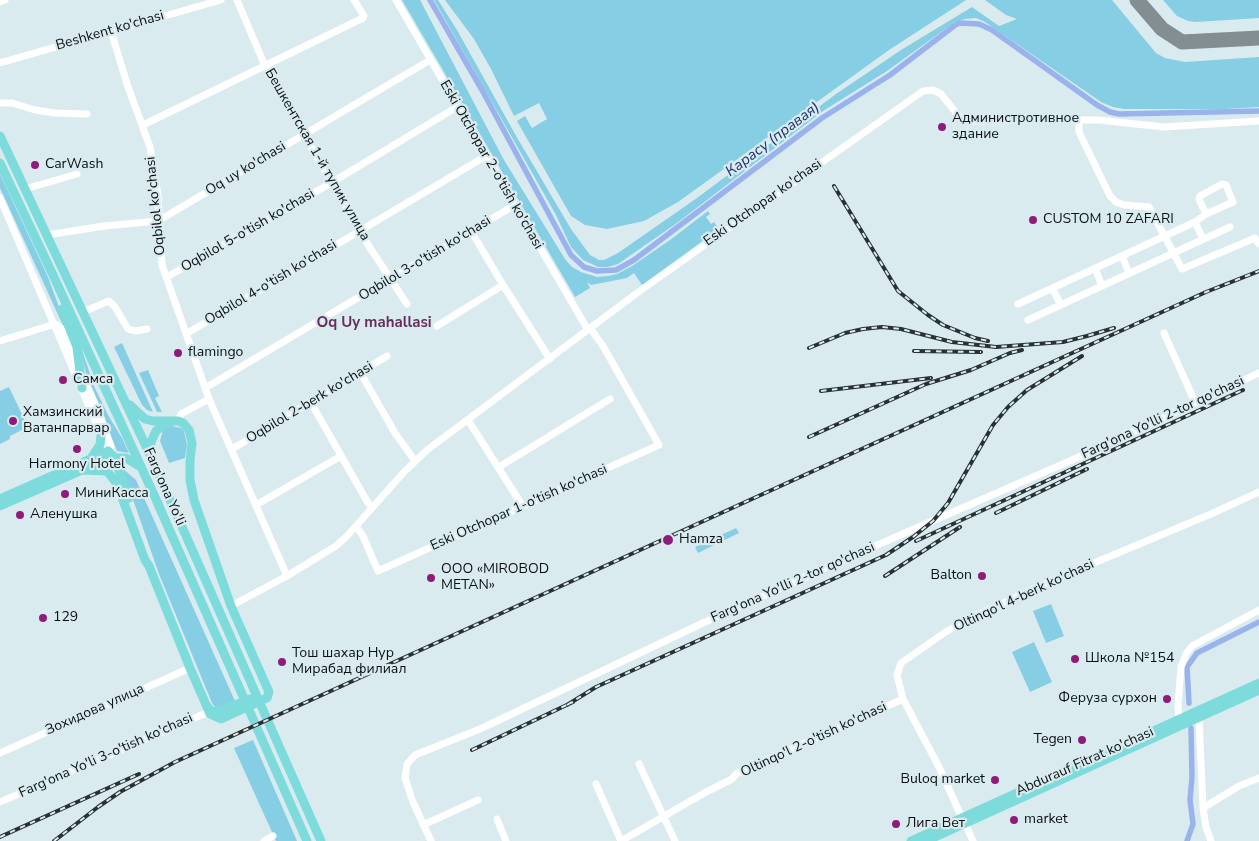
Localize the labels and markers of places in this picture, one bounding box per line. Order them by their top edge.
place label: Администротивное здание [952,111,1079,144]
marker: Администротивное здание [936,121,948,133]
place label: CarWash [45,157,103,173]
marker: CarWash [29,159,41,171]
place label: CUSTOM 10 ZAFARI [1043,212,1174,228]
marker: CUSTOM 10 ZAFARI [1027,214,1039,226]
place label: flamingo [188,345,243,361]
marker: flamingo [172,347,184,359]
place label: Самса [73,372,113,388]
marker: Самса [57,374,69,386]
place label: Хамзинский Ватанпарвар [23,405,110,438]
marker: Хамзинский Ватанпарвар [7,415,19,427]
marker: Harmony Hotel [71,443,83,455]
place label: Harmony Hotel [29,457,125,473]
place label: МиниКасса [75,486,149,502]
marker: МиниКасса [59,488,71,500]
place label: Аленушка [30,507,97,523]
marker: Аленушка [14,509,26,521]
place label: Hamza [679,532,723,548]
marker: Hamza [661,533,675,547]
place label: ООО «MIROBOD METAN» [441,562,549,594]
place label: Balton [931,568,972,584]
marker: Balton [976,570,988,582]
marker: ООО «MIROBOD METAN» [425,572,437,584]
place label: 129 [53,610,78,626]
marker: 129 [37,612,49,624]
place label: Тош шахар Нур Мирабад филиал [292,646,406,679]
place label: Школа №154 [1085,651,1174,667]
marker: Школа №154 [1069,653,1081,665]
marker: Тош шахар Нур Мирабад филиал [276,656,288,668]
place label: Феруза сурхон [1058,691,1157,707]
marker: Феруза сурхон [1161,693,1173,705]
place label: Tegen [1034,732,1072,748]
marker: Tegen [1076,734,1088,746]
place label: Buloq market [900,772,985,788]
marker: Buloq market [989,774,1001,786]
place label: market [1024,812,1068,828]
marker: market [1008,814,1020,826]
place label: Лига Вет [906,816,965,832]
marker: Лига Вет [890,818,902,830]

